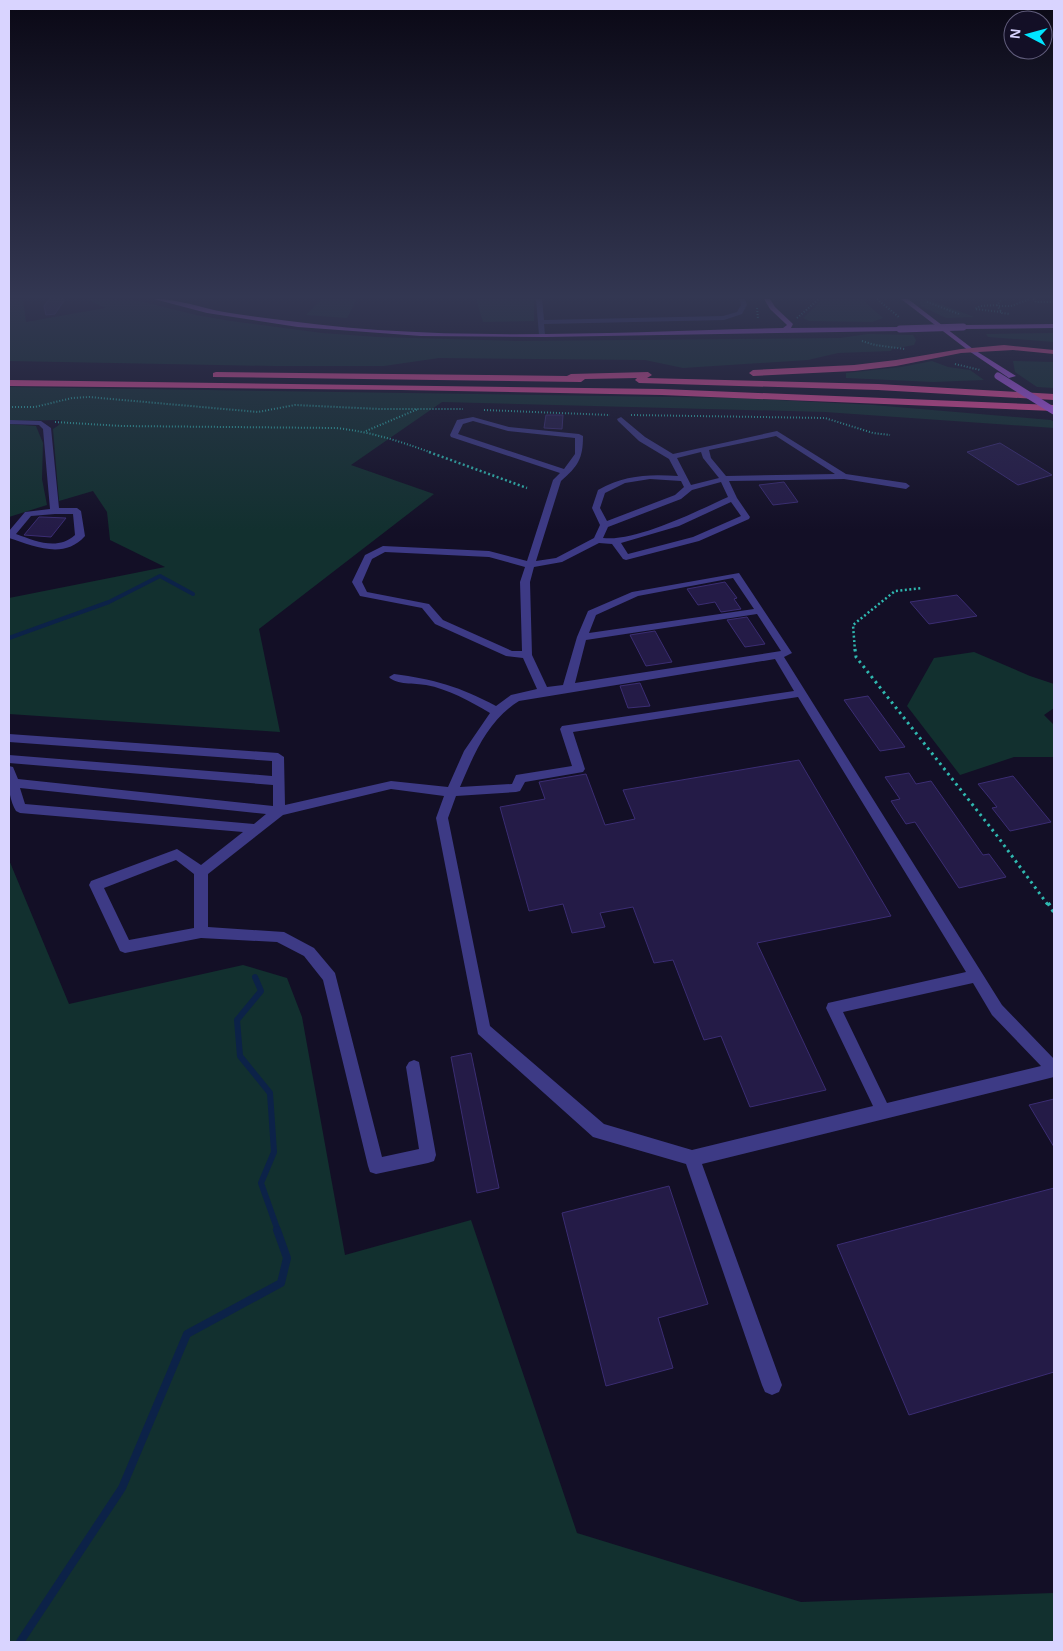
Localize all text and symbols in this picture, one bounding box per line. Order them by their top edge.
north arrow [1003,10,1053,60]
text: N [1007,28,1024,40]

